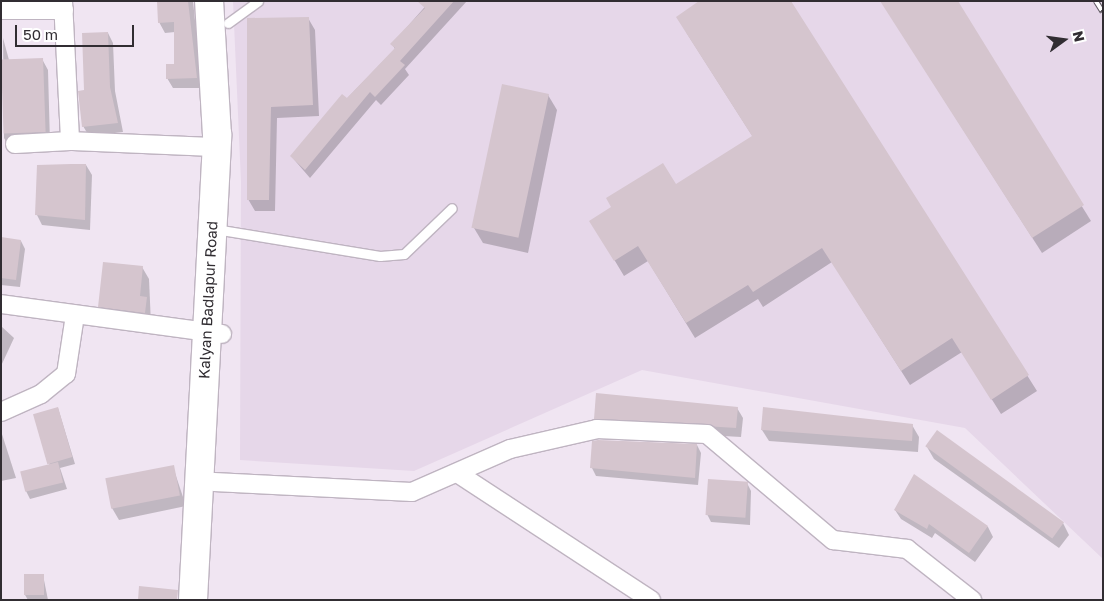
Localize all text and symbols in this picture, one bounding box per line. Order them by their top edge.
scale bar [18,15,136,47]
north arrow [1039,15,1089,65]
text: 50 m [23,25,58,43]
text: N [1070,29,1089,43]
street label: Kalyan Badlapur Road [195,221,221,379]

